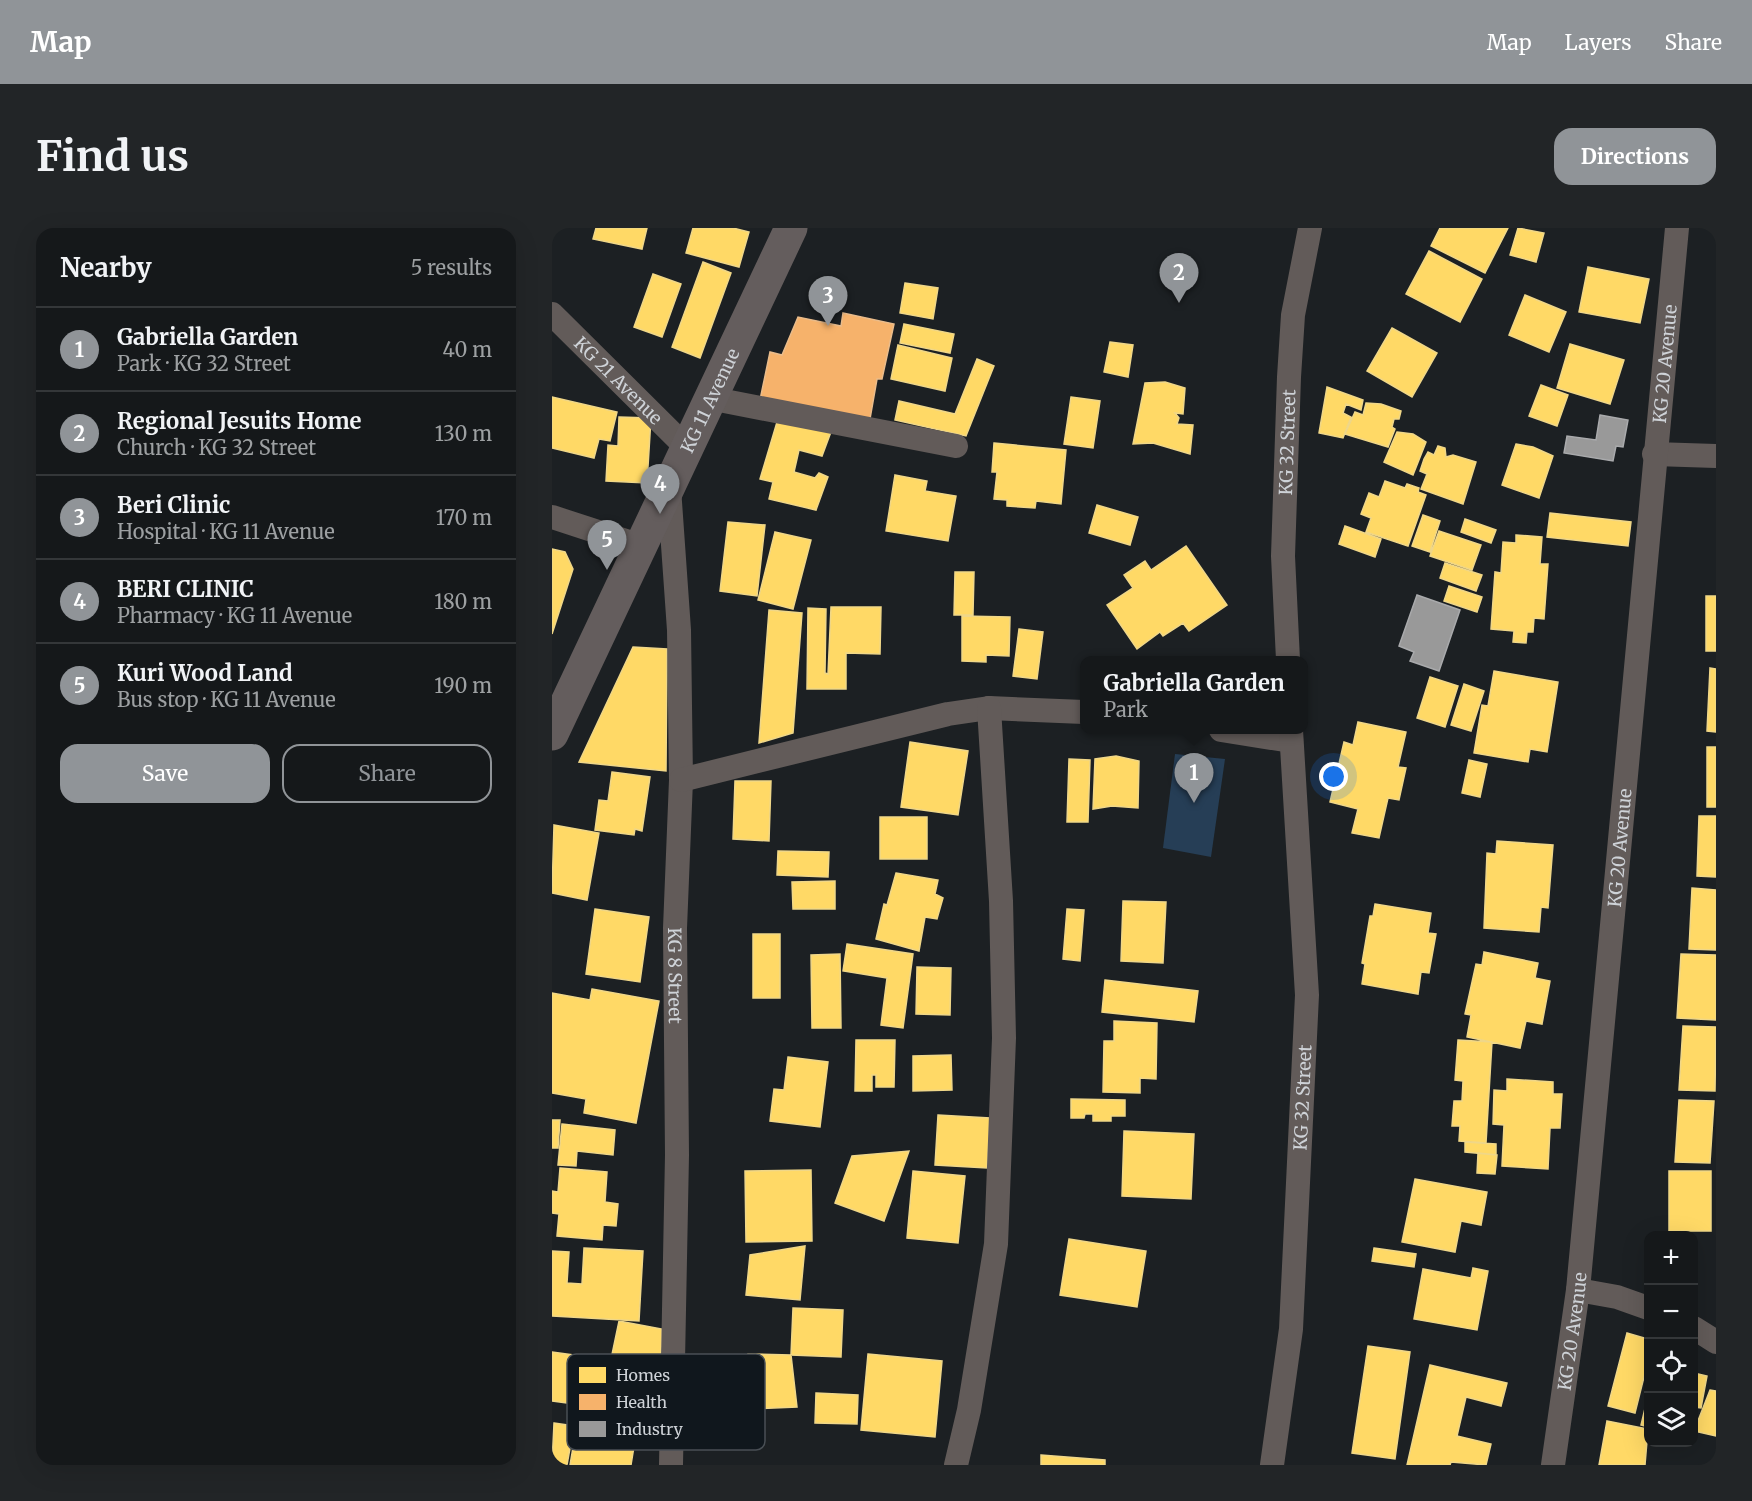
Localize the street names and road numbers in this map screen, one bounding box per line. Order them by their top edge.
street label: KG 20 Avenue [1647,303,1681,424]
street label: KG 21 Avenue [570,331,668,429]
street label: KG 11 Avenue [675,344,744,456]
street label: KG 32 Street [1274,389,1300,496]
street label: KG 20 Avenue [1602,787,1636,908]
street label: KG 8 Street [663,927,687,1024]
street label: KG 32 Street [1288,1044,1316,1151]
street label: KG 20 Avenue [1552,1271,1591,1392]

